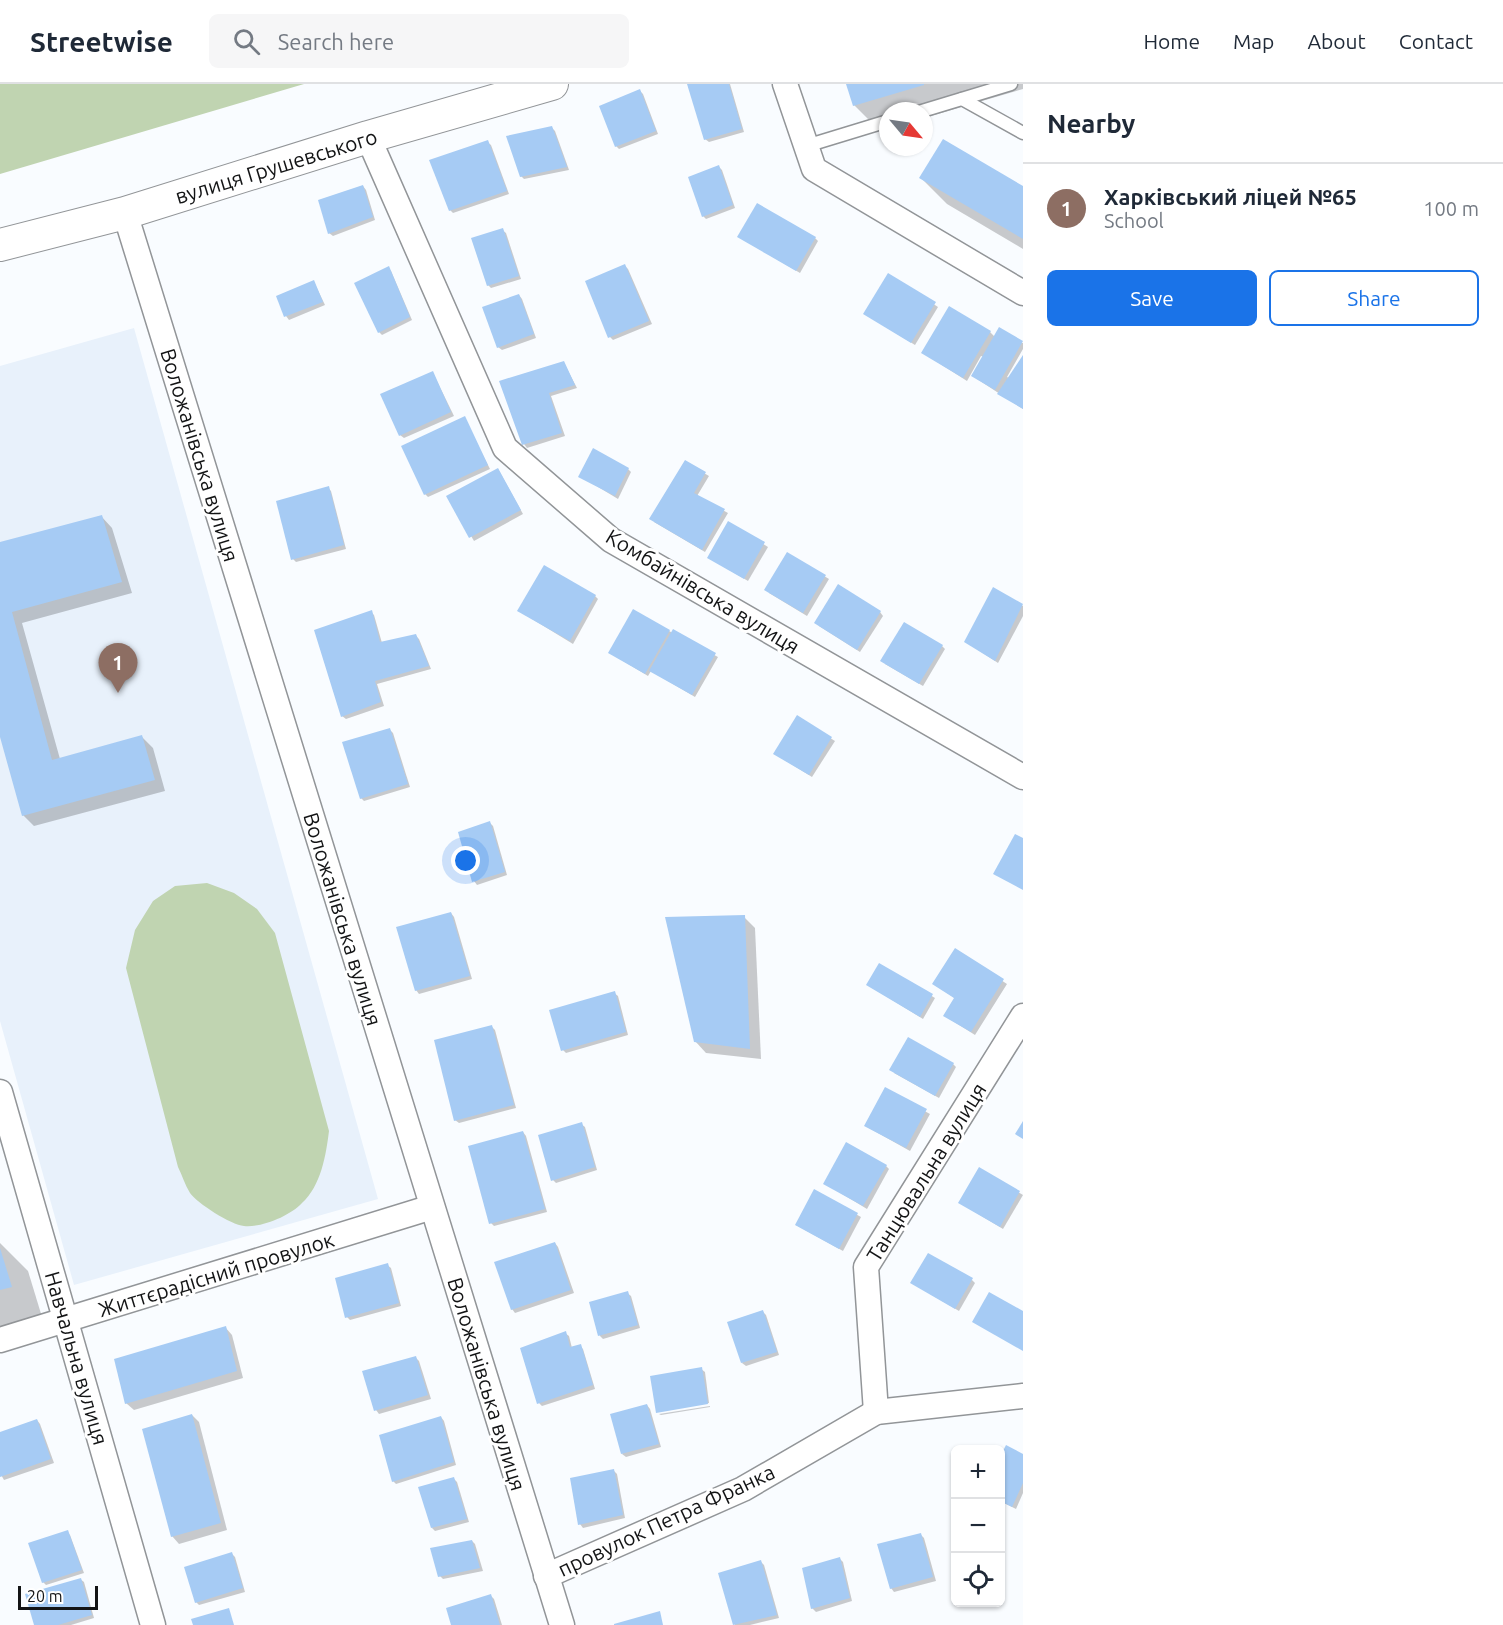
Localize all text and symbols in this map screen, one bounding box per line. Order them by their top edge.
search box [209,14,629,68]
icon: search [230,25,263,58]
text: Streetwise [30,26,173,57]
text: Search here [278,29,394,54]
text: Home [1143,29,1200,53]
text: Map [1233,29,1274,53]
text: About [1307,29,1366,53]
text: Contact [1399,29,1473,53]
north arrow [879,102,933,156]
text: Nearby [1047,109,1135,138]
street label: вулиця Грушевського [172,124,380,208]
text: Харківський ліцей №65 [1104,184,1357,209]
text: 1 [1061,197,1072,220]
text: 100 m [1423,197,1479,220]
text: School [1104,209,1164,232]
button: Save [1047,270,1257,326]
button: Share [1269,270,1479,326]
street label: Воложанівська вулиця [156,345,244,565]
street label: Комбайнівська вулиця [602,524,804,658]
pin: 1 [98,644,138,693]
street label: Воложанівська вулиця [299,809,387,1029]
your location [451,846,480,875]
street label: Танцювальна вулиця [861,1078,991,1266]
street label: Життєрадісний провулок [95,1227,337,1321]
street label: Навчальна вулиця [41,1268,113,1448]
street label: Воложанівська вулиця [443,1274,531,1494]
map controls [951,1445,1005,1607]
button: + [951,1445,1005,1499]
street label: провулок Петра Франка [554,1459,778,1581]
button: − [951,1499,1005,1553]
button: locate [951,1553,1005,1607]
scale bar [18,1583,98,1610]
text: 20 m [27,1587,63,1605]

